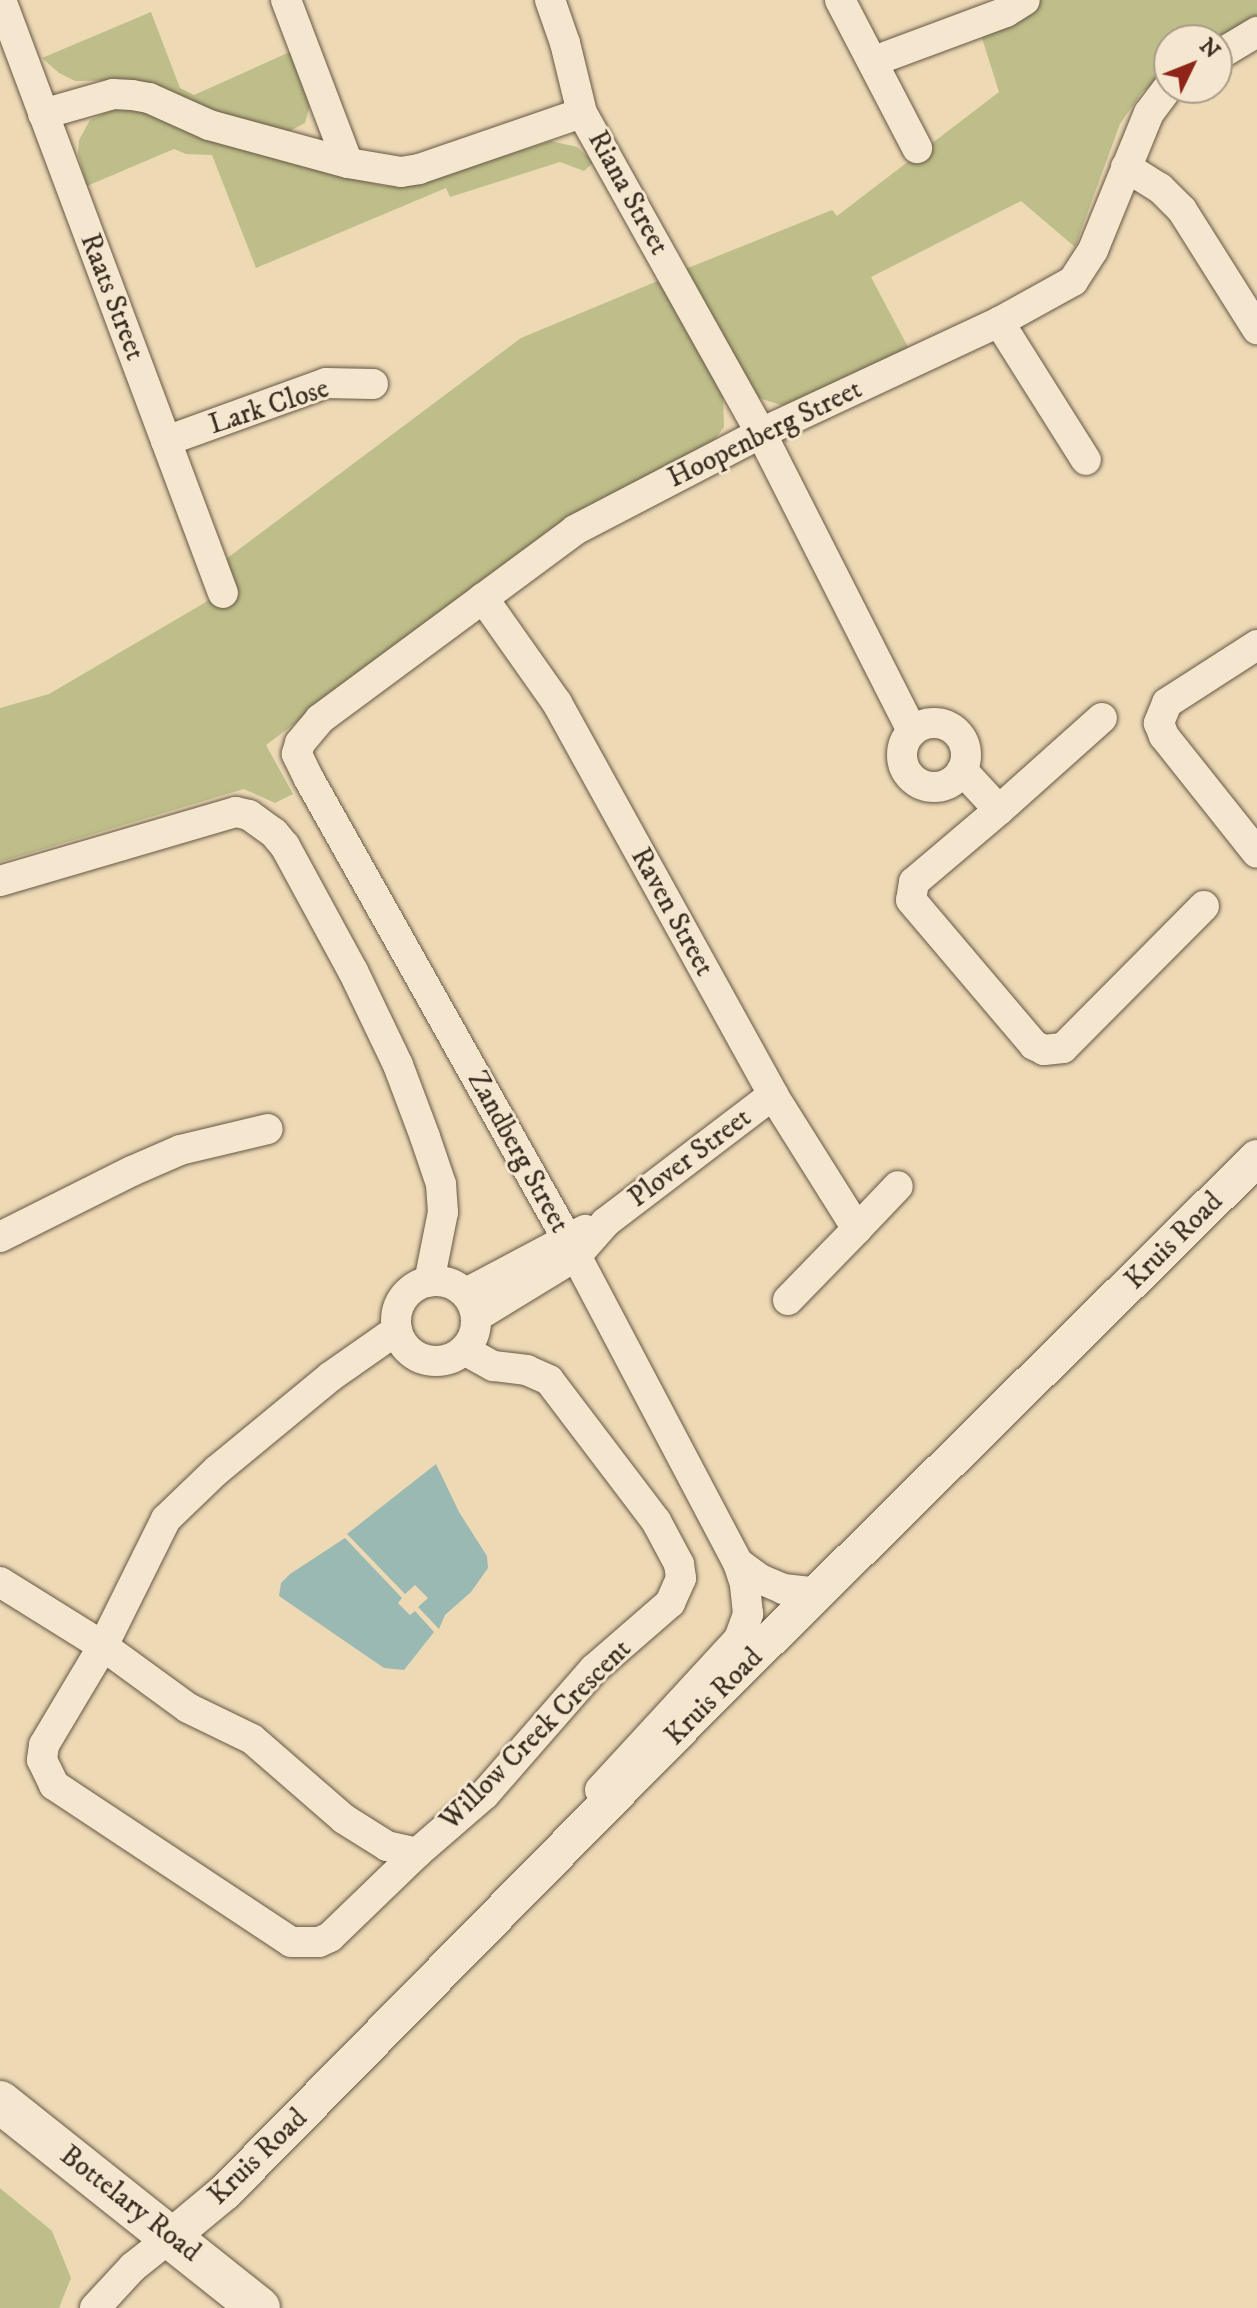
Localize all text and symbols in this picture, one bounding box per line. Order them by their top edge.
north arrow [1153,24,1233,104]
text: N [1193,33,1225,64]
street label: Riana Street [580,125,676,261]
street label: Raats Street [72,229,152,365]
street label: Lark Close [205,372,333,442]
street label: Hoopenberg Street [663,373,867,495]
street label: Raven Street [623,842,721,982]
street label: Zandberg Street [460,1065,576,1239]
street label: Plover Street [622,1101,758,1215]
street label: Kruis Road [1118,1185,1230,1297]
street label: Willow Creek Crescent [434,1633,638,1837]
street label: Kruis Road [658,1641,770,1753]
street label: Kruis Road [202,2102,314,2212]
street label: Bottelary Road [53,2139,207,2269]

